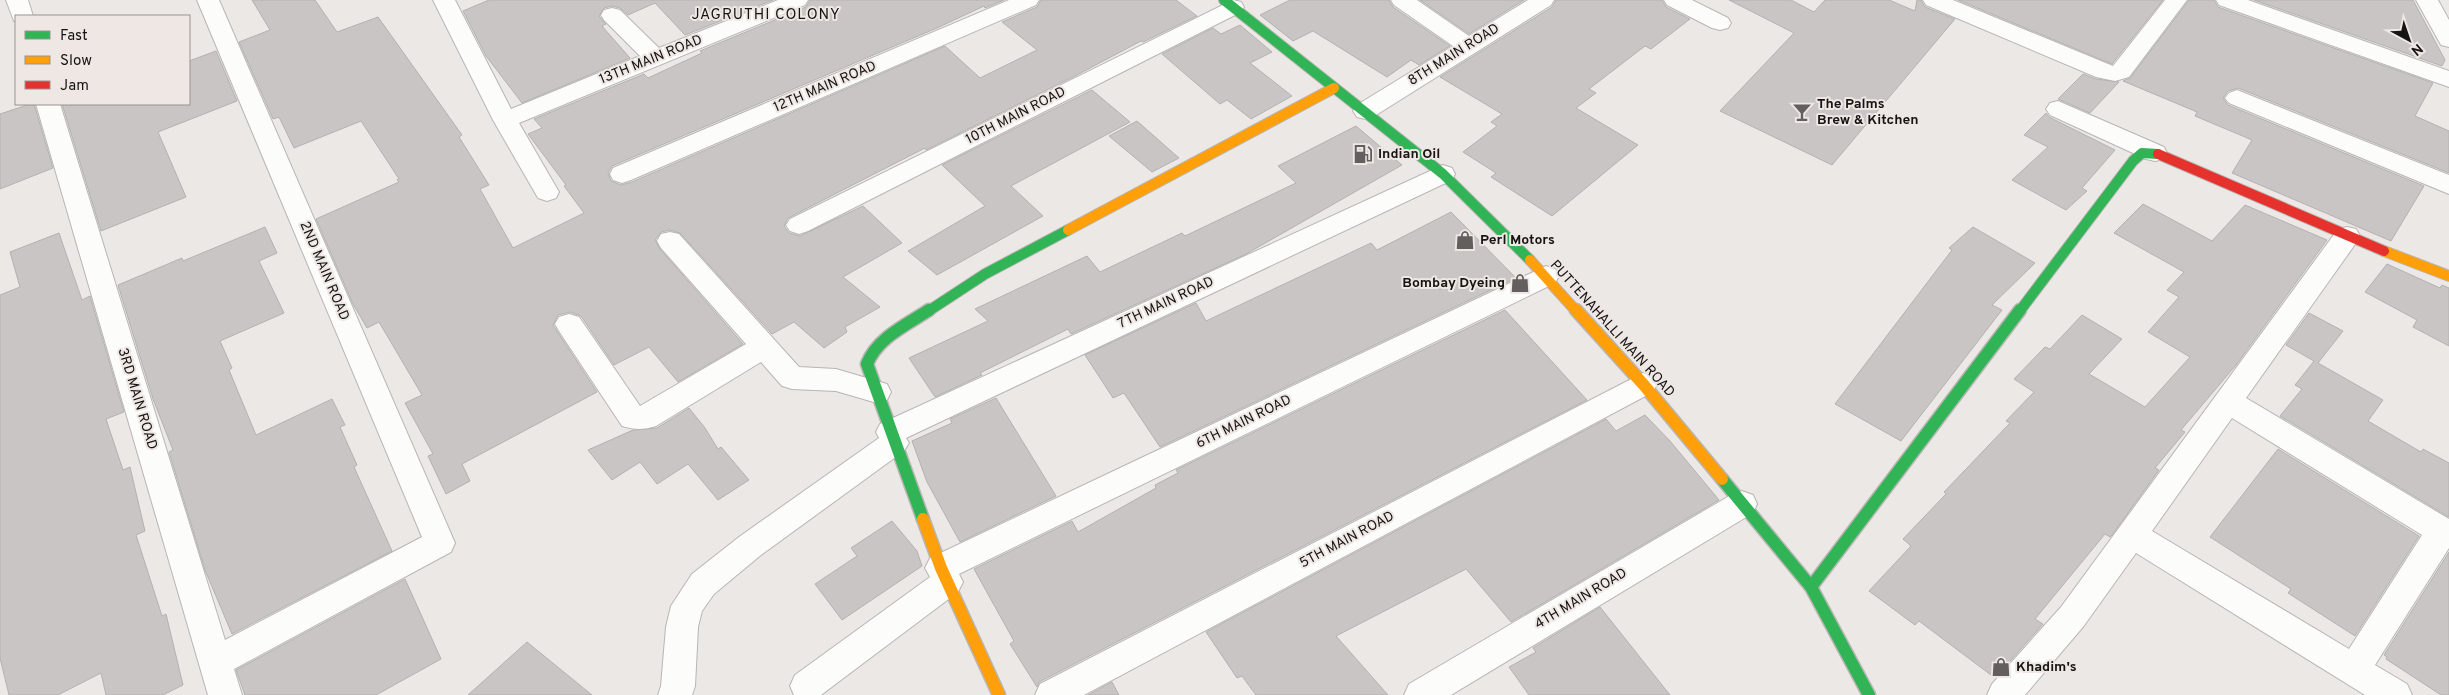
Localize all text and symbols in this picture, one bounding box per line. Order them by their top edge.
district label: JAGRUTHI COLONY [691,6,841,25]
legend [15,15,190,105]
north arrow [2384,15,2434,65]
street label: 8TH MAIN ROAD [1405,20,1503,90]
text: Fast [60,27,88,46]
street label: 13TH MAIN ROAD [597,32,705,88]
text: N [2407,39,2426,59]
text: Slow [60,52,92,71]
street label: 12TH MAIN ROAD [771,58,879,116]
text: Jam [60,77,89,96]
street label: 10TH MAIN ROAD [963,83,1069,149]
place label: The Palms Brew & Kitchen [1817,96,1919,129]
bar icon: The Palms Brew & Kitchen [1791,101,1813,123]
fuel station icon: Indian Oil [1352,143,1374,165]
place label: Indian Oil [1378,146,1440,163]
street label: 2ND MAIN ROAD [295,219,353,323]
shop icon: Perl Motors [1454,229,1476,251]
place label: Perl Motors [1480,232,1555,249]
street label: PUTTENAHALLI MAIN ROAD [1546,257,1678,401]
shop icon: Bombay Dyeing [1509,272,1531,294]
street label: 7TH MAIN ROAD [1115,273,1217,333]
place label: Bombay Dyeing [1402,275,1505,292]
street label: 3RD MAIN ROAD [113,346,161,452]
street label: 6TH MAIN ROAD [1194,392,1294,452]
street label: 5TH MAIN ROAD [1297,508,1397,572]
street label: 4TH MAIN ROAD [1532,565,1630,633]
shop icon: Khadim's [1990,656,2012,678]
place label: Khadim's [2016,659,2077,676]

